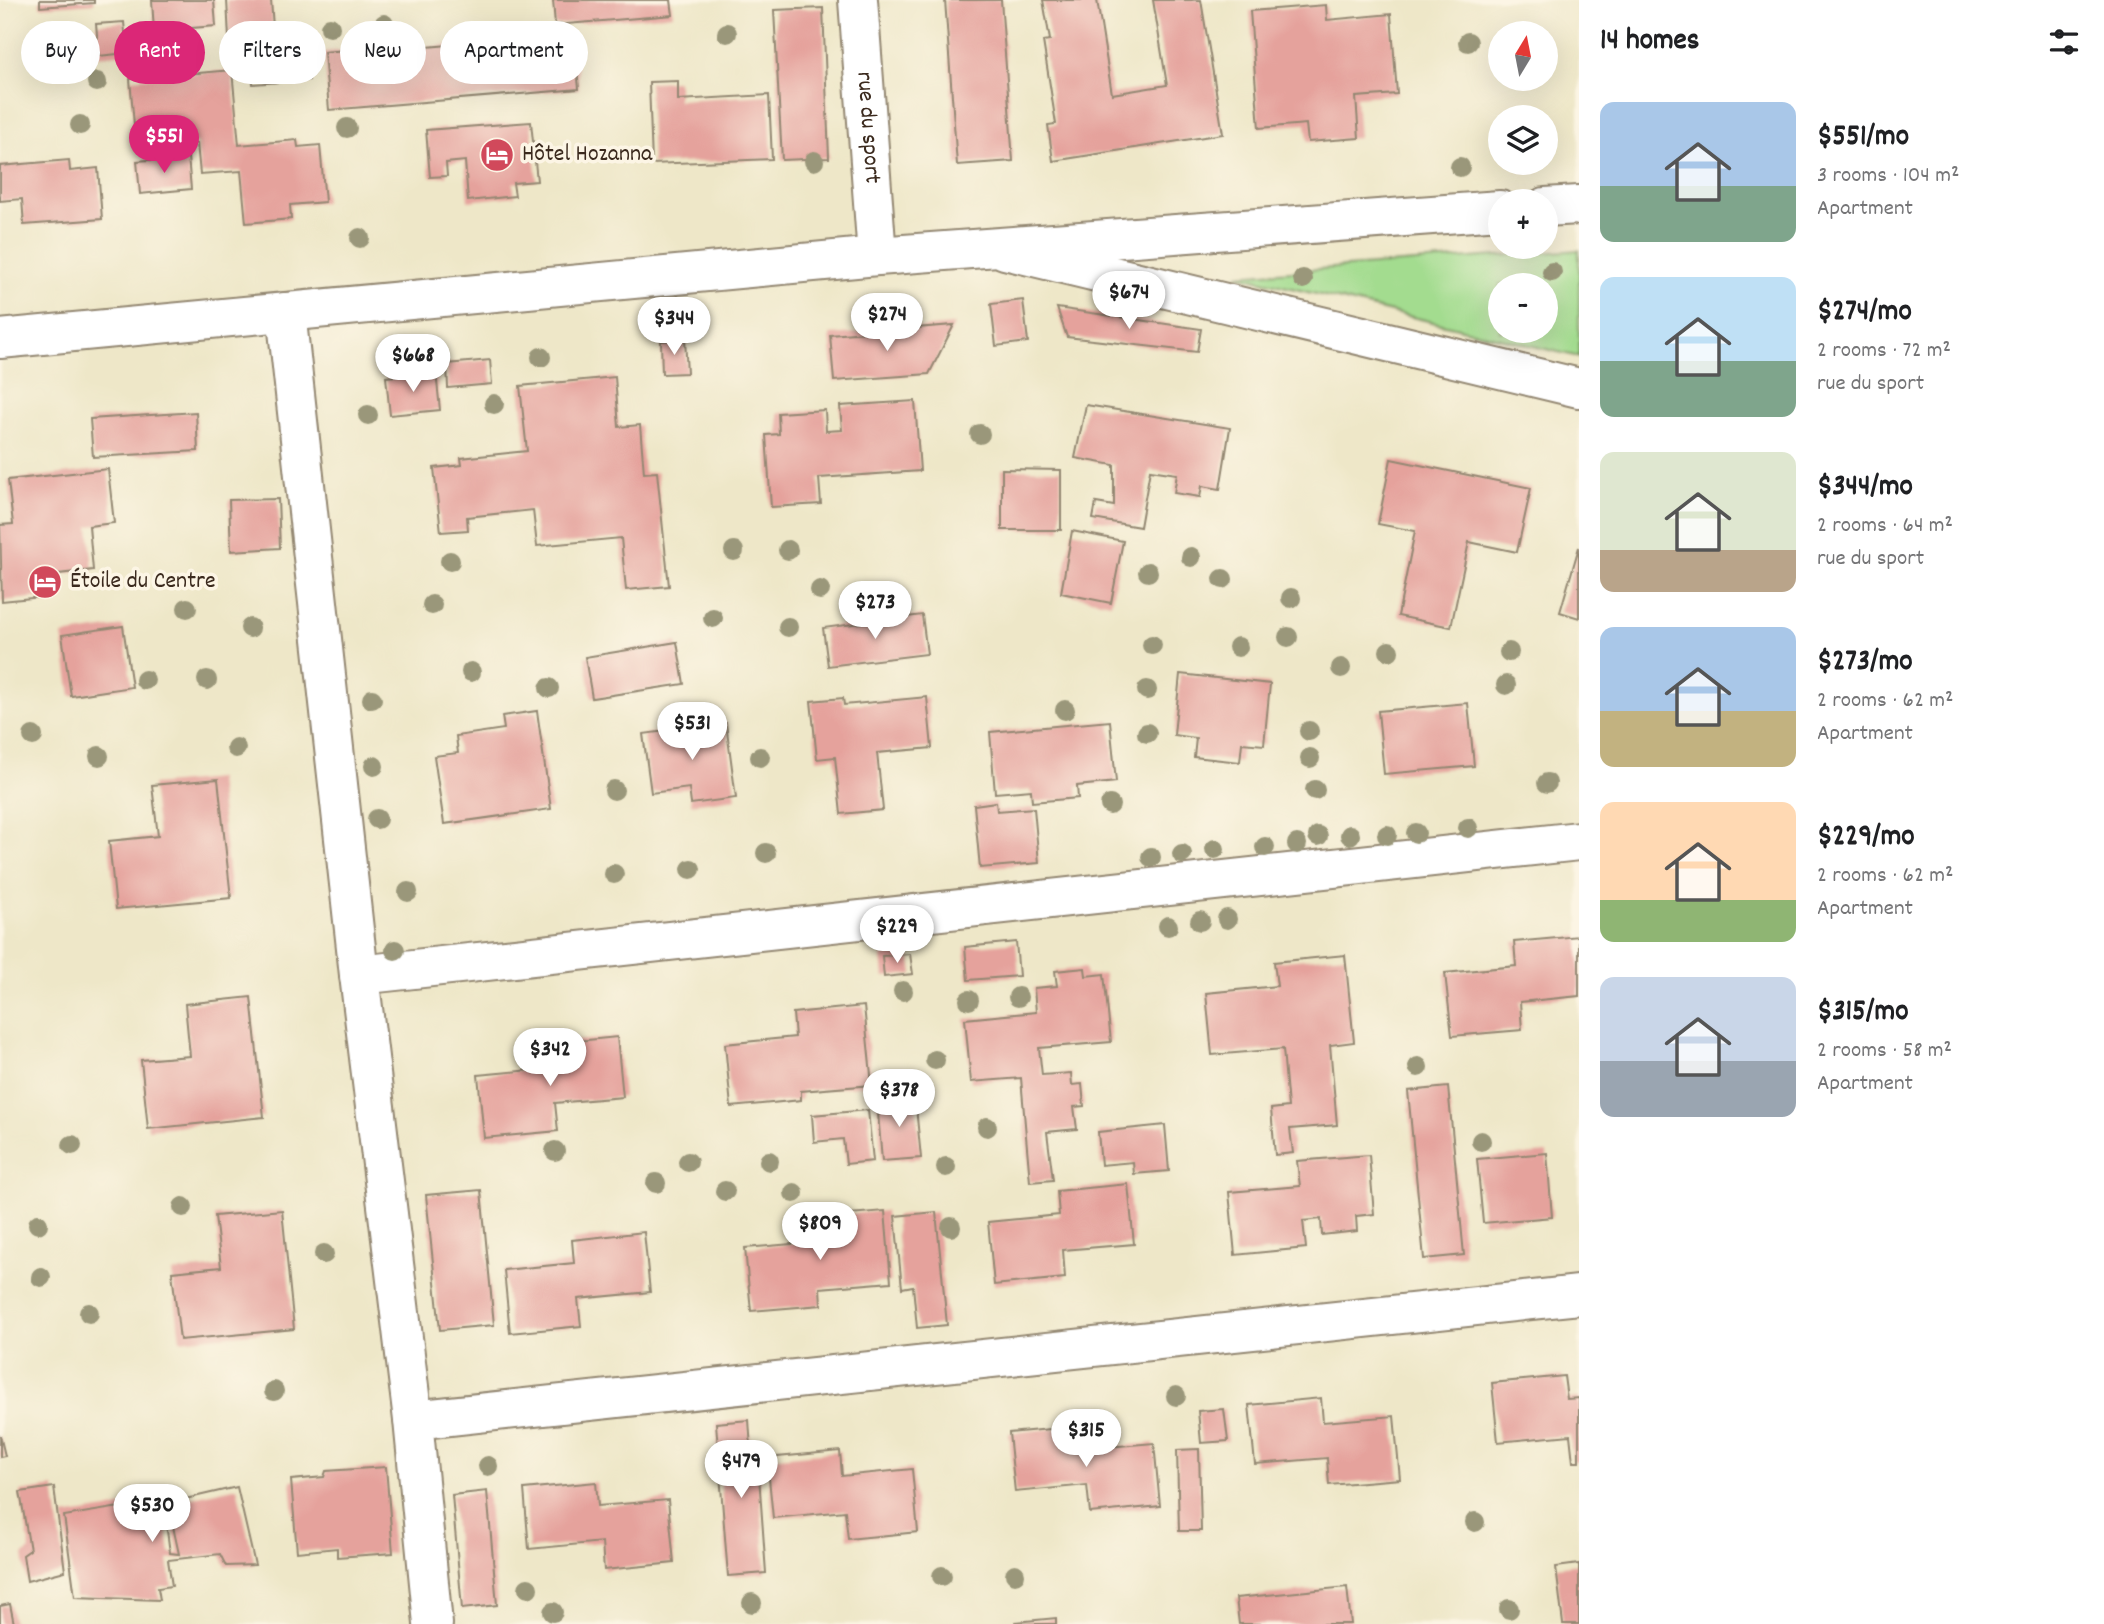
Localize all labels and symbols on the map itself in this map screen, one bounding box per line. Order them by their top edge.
north arrow [1488,21,1558,91]
street label: rue du sport [846,70,889,185]
pin: $551 [123,116,205,175]
hotel icon: Hôtel Hozanna [478,136,516,174]
place label: Hôtel Hozanna [522,138,653,172]
pin: $674 [1088,272,1170,331]
pin: $274 [846,294,928,353]
pin: $344 [633,298,715,357]
pin: $668 [372,334,454,394]
hotel icon: Étoile du Centre [26,563,64,601]
place label: Étoile du Centre [70,565,216,599]
pin: $273 [834,582,916,641]
pin: $531 [651,702,733,762]
pin: $229 [856,906,938,965]
pin: $342 [509,1028,591,1088]
pin: $378 [858,1070,940,1129]
pin: $809 [779,1202,861,1262]
pin: $315 [1045,1410,1127,1469]
pin: $479 [700,1440,782,1500]
pin: $530 [111,1484,193,1544]

